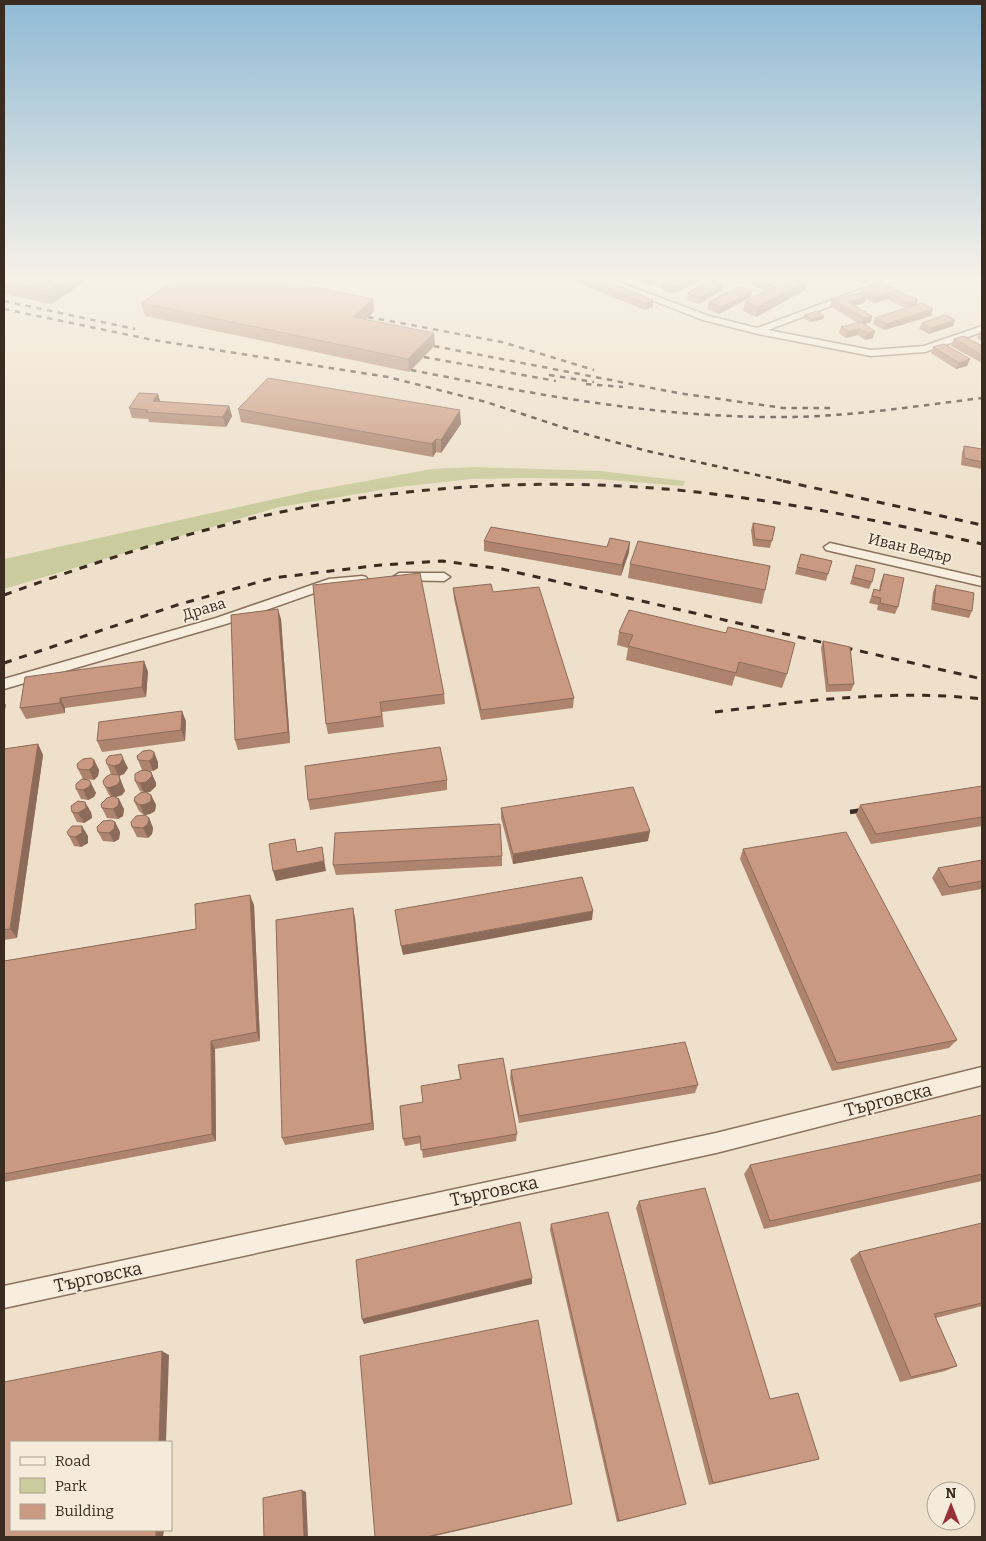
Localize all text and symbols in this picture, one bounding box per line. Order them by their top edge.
street label: Иван Ведър [866,530,954,566]
street label: Драва [180,594,228,624]
street label: Търговска [842,1078,934,1121]
street label: Търговска [448,1171,540,1211]
street label: Търговска [52,1257,144,1297]
legend [10,1441,172,1531]
text: Road [55,1452,90,1470]
text: Park [55,1477,87,1495]
north arrow [926,1481,976,1531]
text: N [946,1485,957,1502]
text: Building [55,1502,114,1520]

